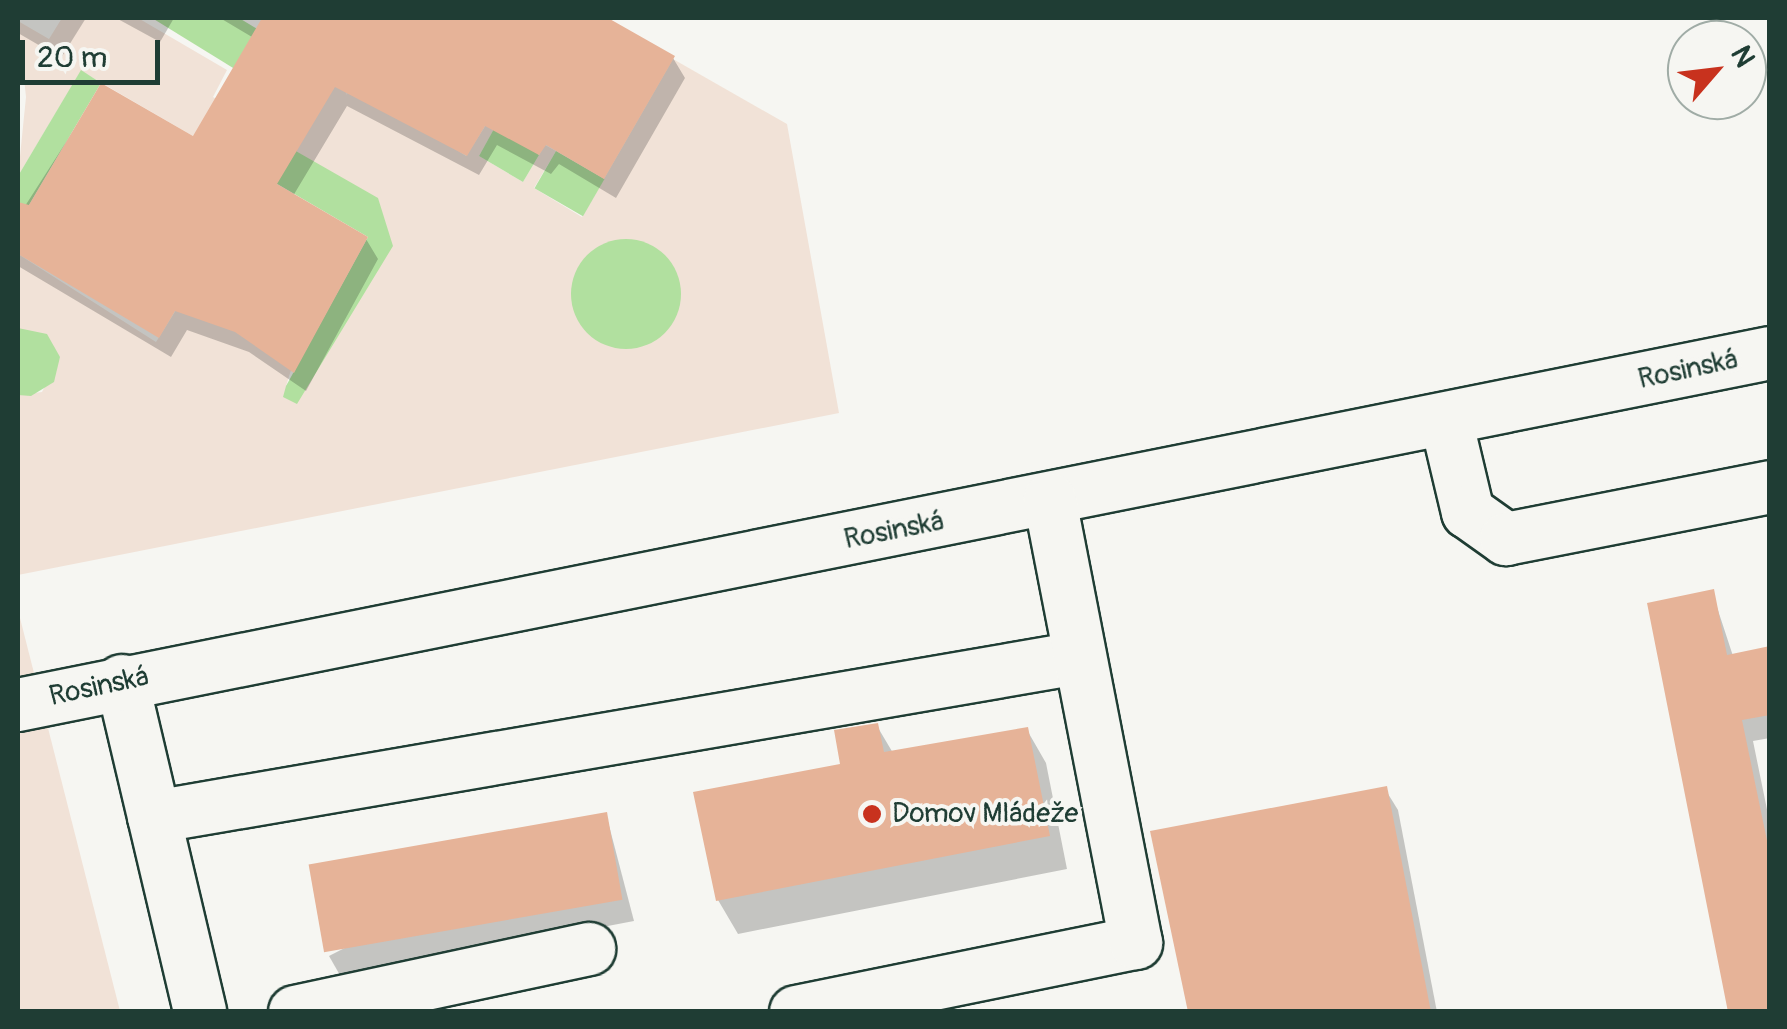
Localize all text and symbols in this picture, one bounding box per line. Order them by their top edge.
scale bar [25,20,165,82]
north arrow [1667,20,1767,120]
text: 20 m [37,39,107,76]
text: N [1722,40,1762,73]
street label: Rosinská [1635,343,1741,397]
street label: Rosinská [841,505,947,557]
street label: Rosinská [46,660,152,714]
place label: Domov Mládeže [892,797,1078,831]
marker: Domov Mládeže [861,803,883,825]

